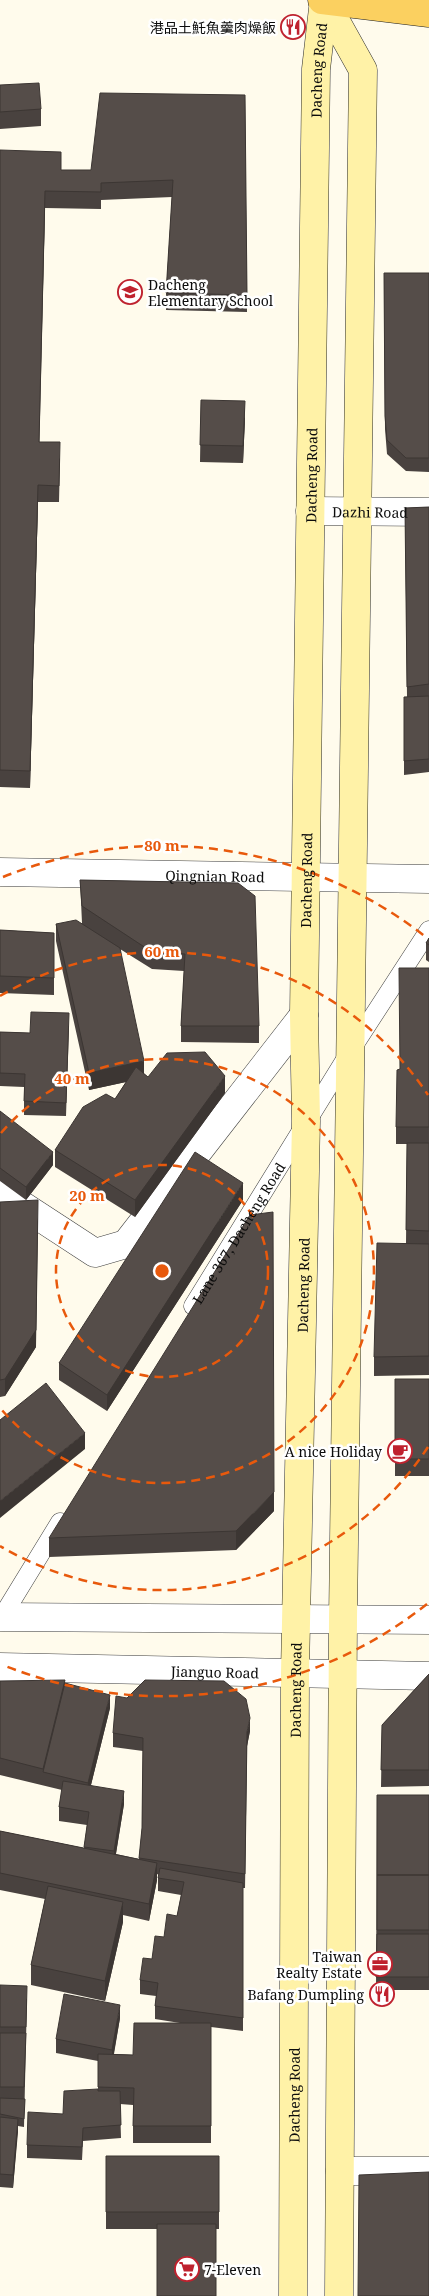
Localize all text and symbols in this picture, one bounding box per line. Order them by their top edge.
restaurant icon: 港品土魠魚羹肉燥飯 [280,14,306,40]
place label: 港品土魠魚羹肉燥飯 [150,18,276,37]
street label: Dacheng Road [306,21,331,118]
place label: Dacheng Elementary School [148,275,274,310]
school or university icon: Dacheng Elementary School [117,279,143,305]
street label: Dacheng Road [301,427,321,523]
street label: Dazhi Road [332,502,408,521]
street label: Dacheng Road [296,832,316,928]
text: 80 m [144,835,180,855]
street label: Qingnian Road [165,865,265,886]
text: 60 m [144,941,180,961]
text: 40 m [54,1068,90,1088]
street label: Lane 367, Dacheng Road [187,1158,289,1307]
text: 20 m [69,1185,105,1205]
street label: Dacheng Road [292,1237,313,1333]
centre of rings [153,1262,171,1280]
cafe icon: A nice Holiday [387,1438,413,1464]
place label: A nice Holiday [285,1442,382,1461]
street label: Dacheng Road [285,1642,305,1738]
street label: Jianguo Road [170,1661,260,1682]
place label: Taiwan Realty Estate [276,1947,362,1982]
office icon: Taiwan Realty Estate [367,1951,393,1977]
restaurant icon: Bafang Dumpling [369,1981,395,2007]
place label: Bafang Dumpling [247,1985,364,2004]
street label: Dacheng Road [284,2047,303,2143]
supermarket icon: 7-Eleven [174,2256,200,2282]
place label: 7-Eleven [204,2260,261,2279]

